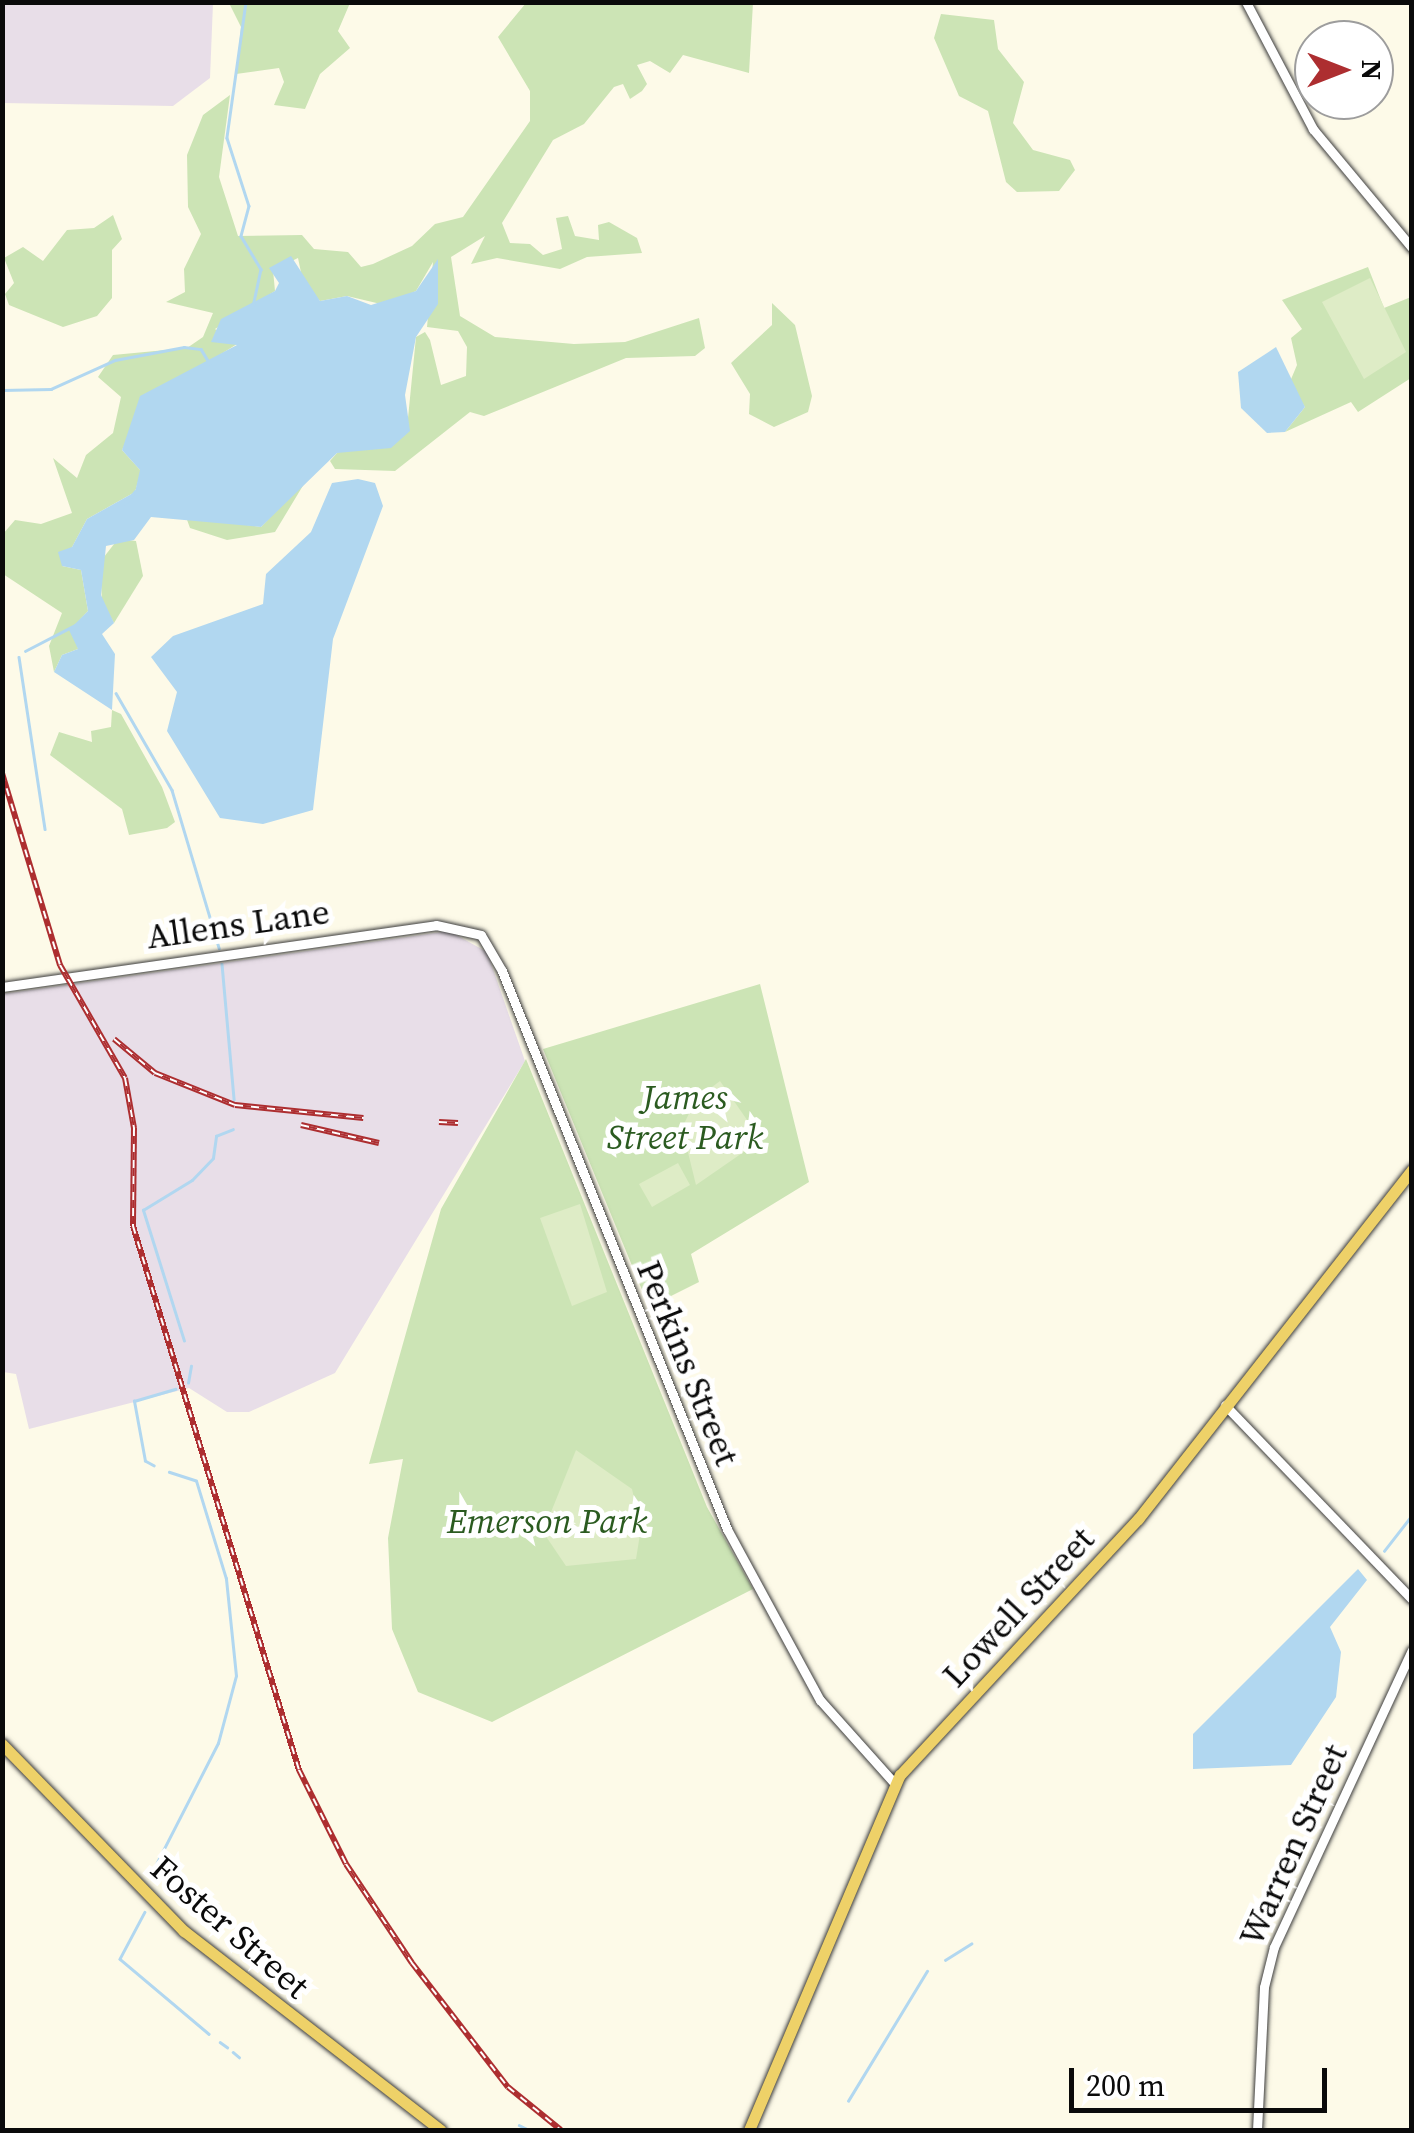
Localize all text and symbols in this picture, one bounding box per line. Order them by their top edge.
north arrow [1294,20,1394,120]
text: N [1353,60,1391,80]
street label: Allens Lane [144,890,332,958]
park label: James Street Park [607,1076,763,1158]
street label: Perkins Street [628,1255,748,1471]
park label: Emerson Park [447,1500,647,1542]
street label: Lowell Street [933,1518,1103,1696]
street label: Warren Street [1230,1738,1356,1952]
street label: Foster Street [142,1847,318,2007]
scale bar [1074,2048,1332,2110]
text: 200 m [1086,2065,1165,2106]

